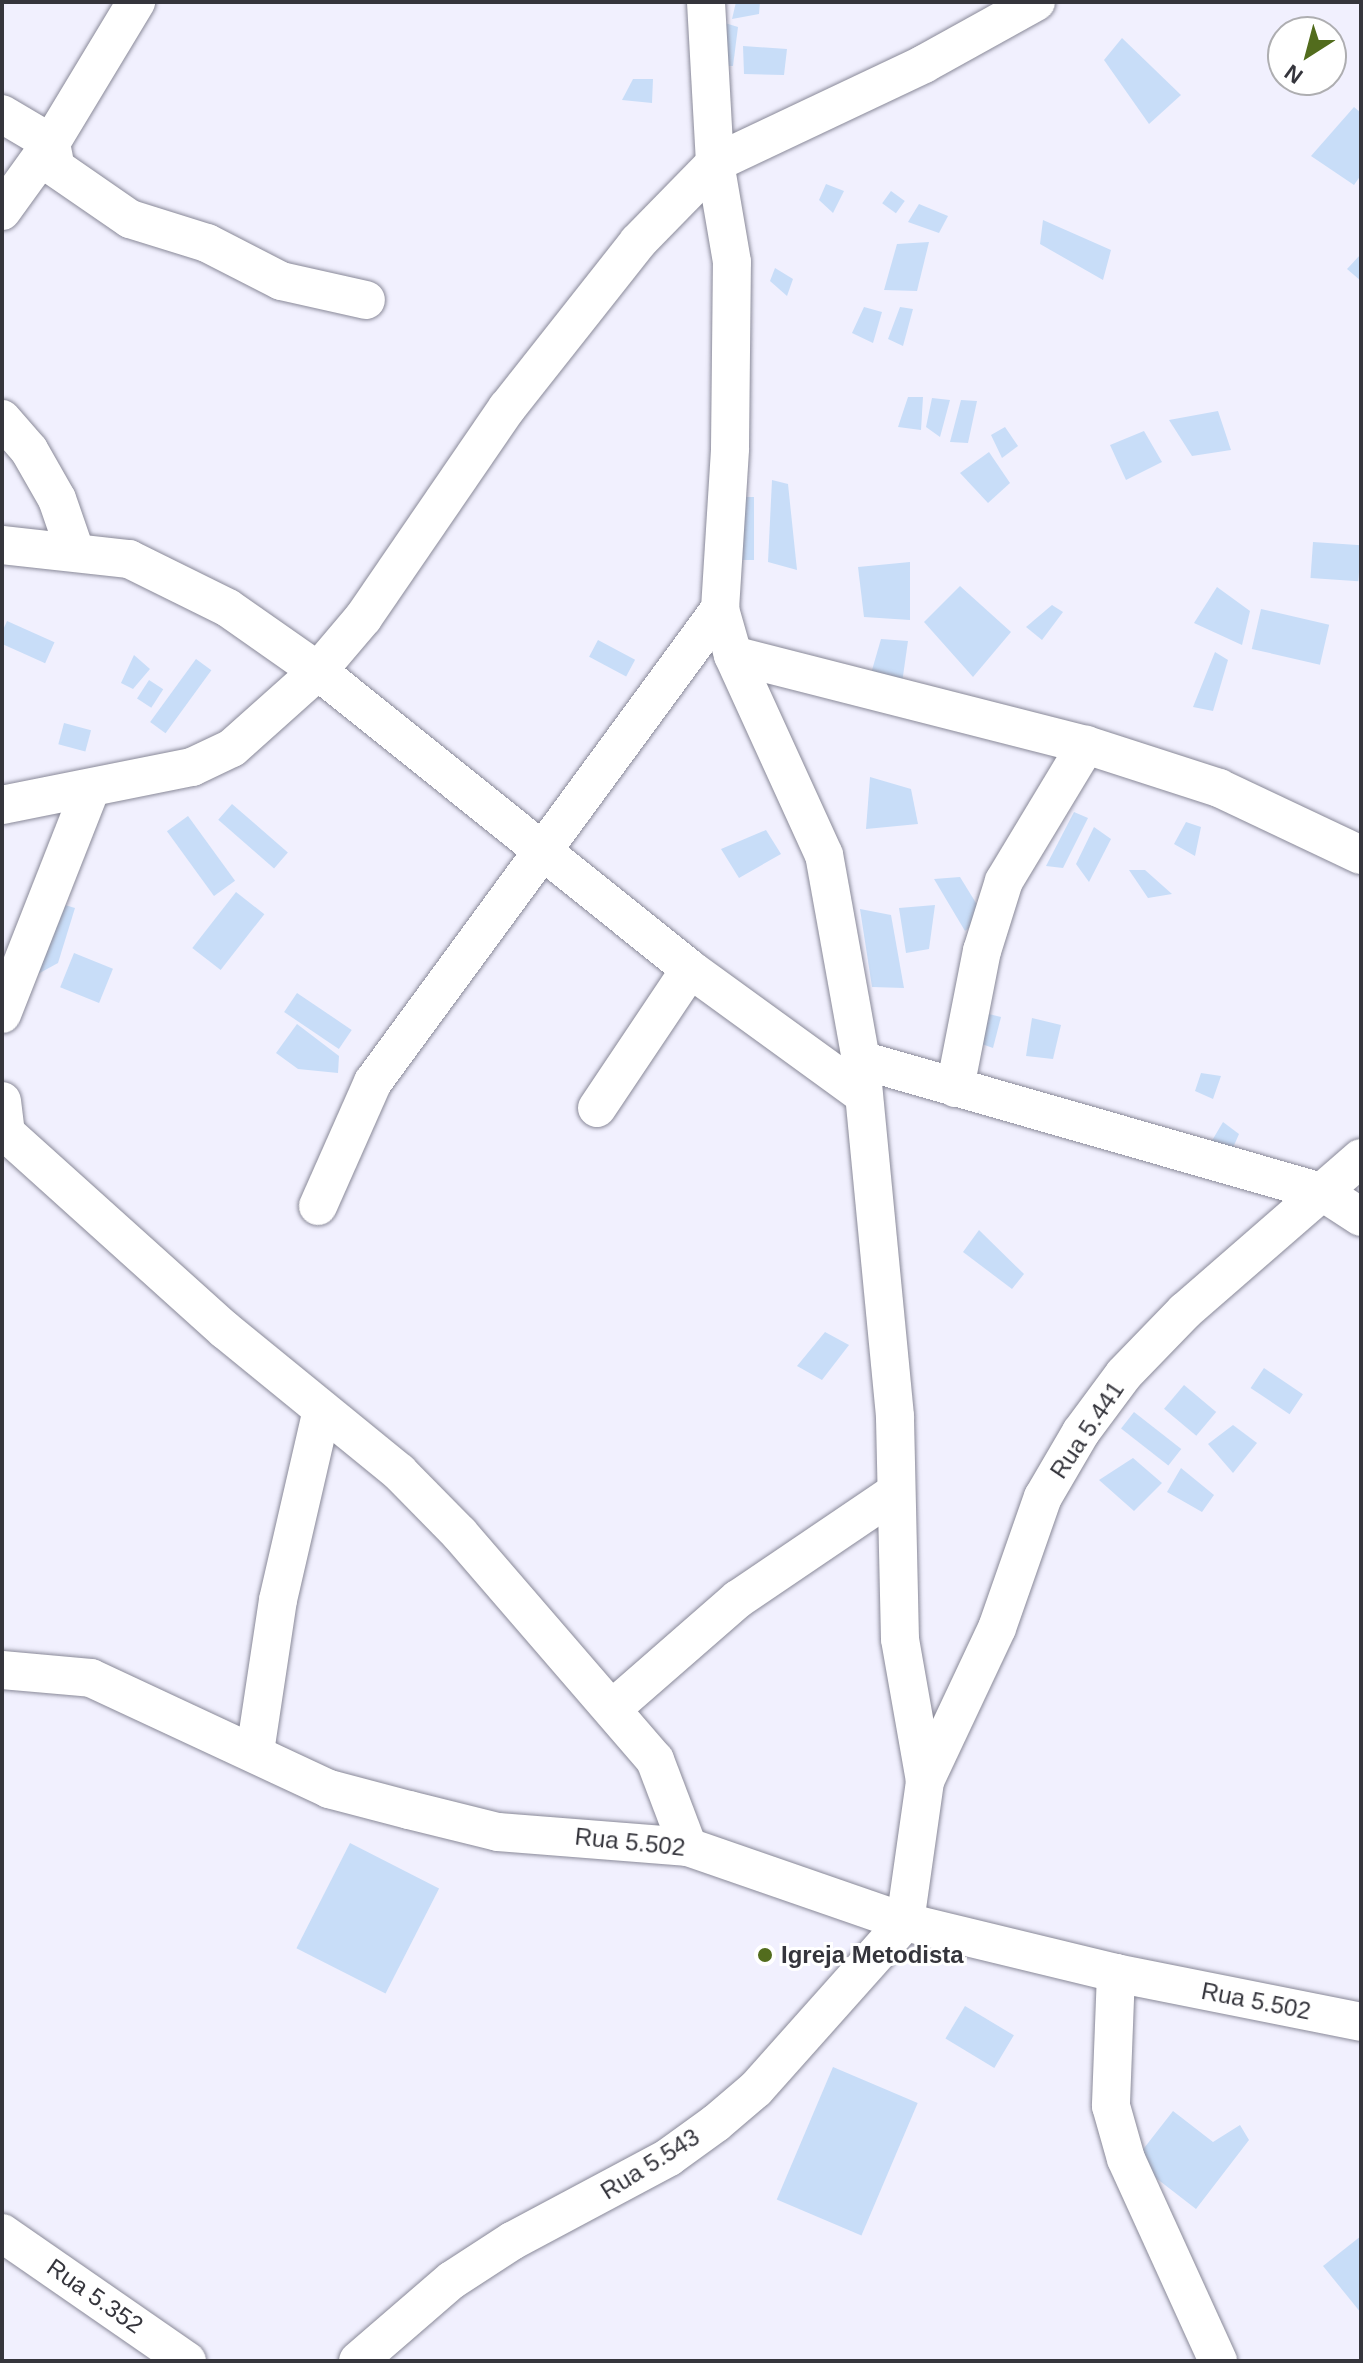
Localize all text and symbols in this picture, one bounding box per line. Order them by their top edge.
north arrow [1267,16,1347,96]
text: N [1280,59,1308,89]
street label: Rua 5.441 [1044,1376,1130,1484]
street label: Rua 5.502 [573,1822,687,1862]
place label: Igreja Metodista [781,1941,964,1969]
marker: Igreja Metodista [756,1946,774,1964]
street label: Rua 5.502 [1199,1976,1313,2026]
street label: Rua 5.543 [595,2122,705,2206]
street label: Rua 5.352 [41,2252,149,2340]

